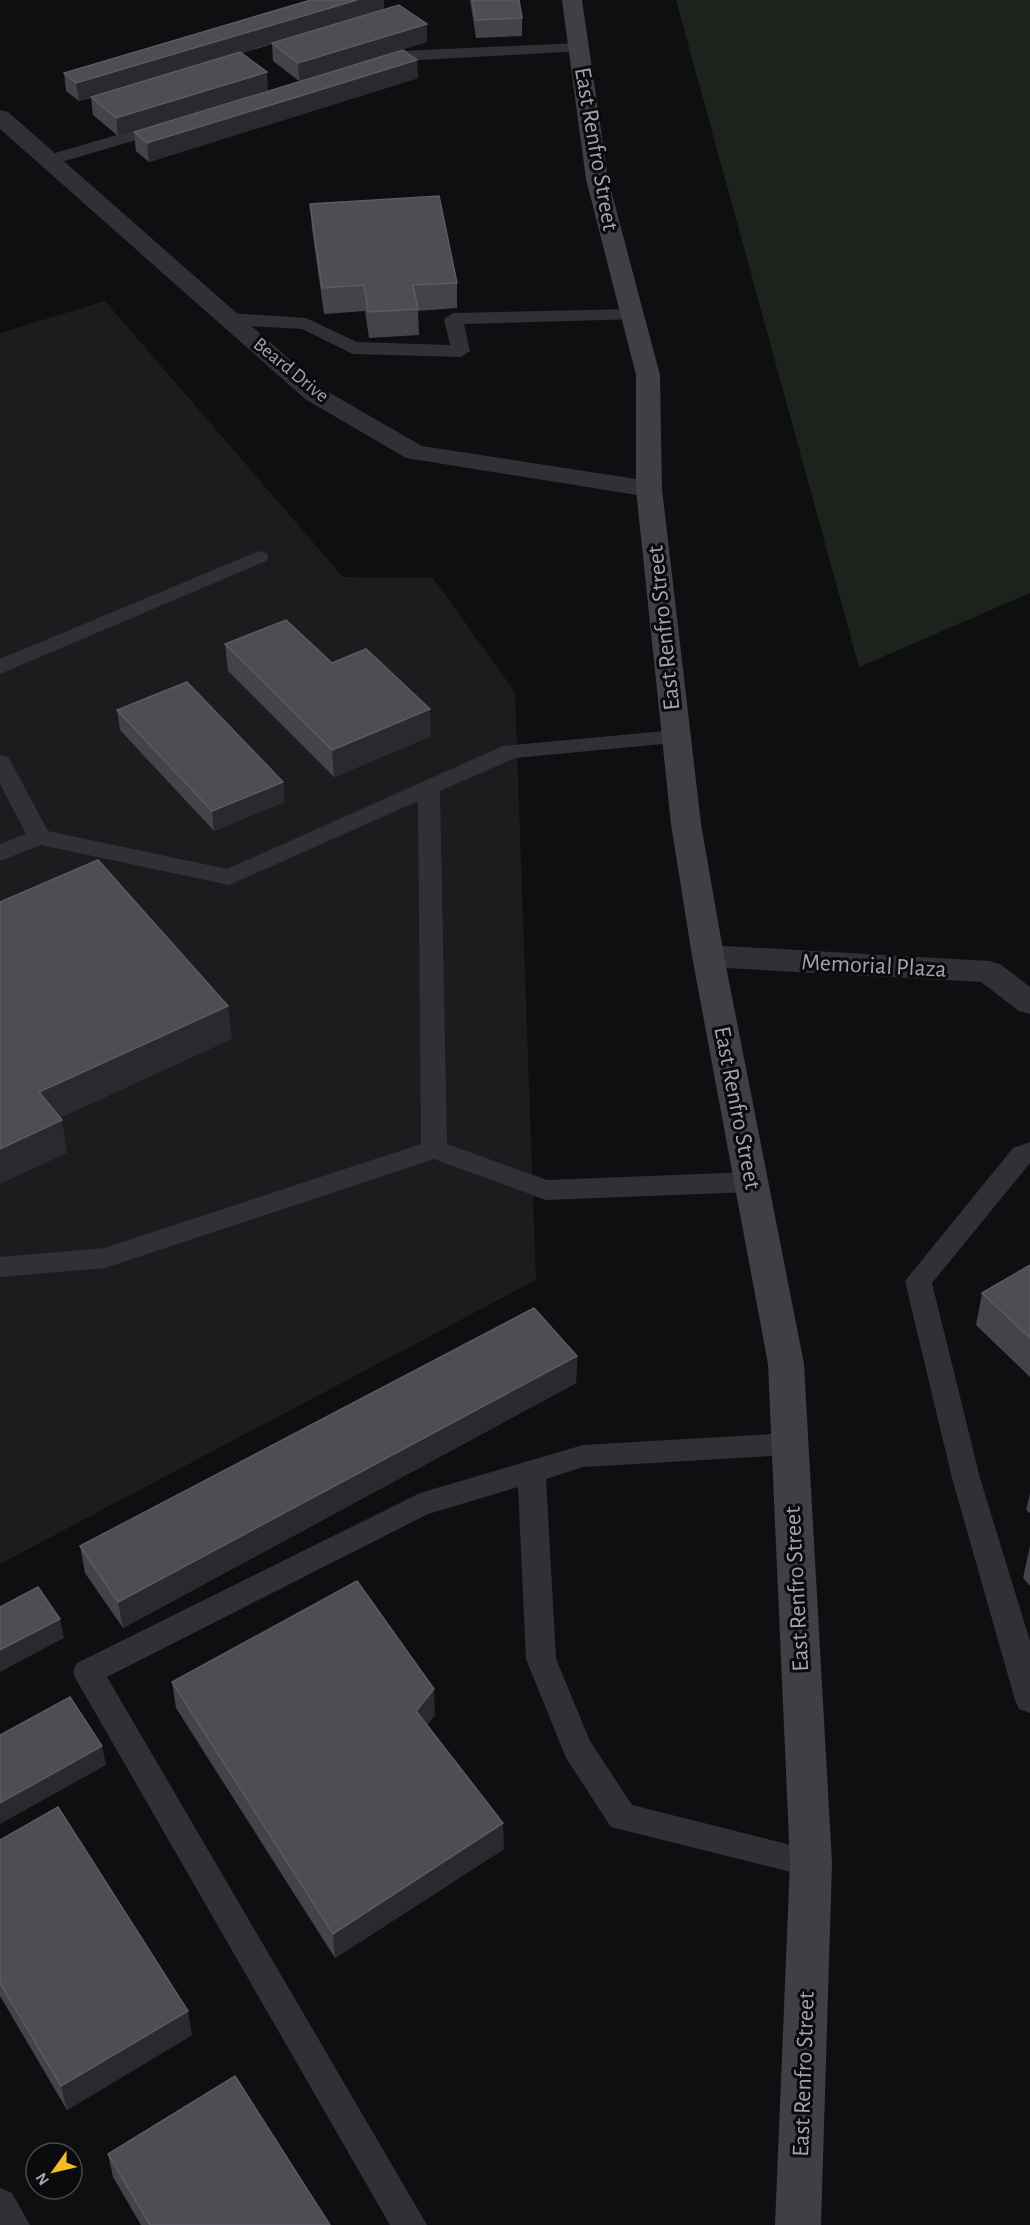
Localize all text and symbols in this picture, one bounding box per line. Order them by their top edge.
street label: East Renfro Street [570,65,622,233]
street label: Beard Drive [250,334,332,406]
street label: East Renfro Street [643,544,685,712]
street label: Memorial Plaza [801,950,947,982]
street label: East Renfro Street [709,1024,765,1192]
street label: East Renfro Street [781,1505,813,1672]
street label: East Renfro Street [789,1991,819,2157]
north arrow [24,2141,84,2201]
text: N [33,2170,52,2188]

